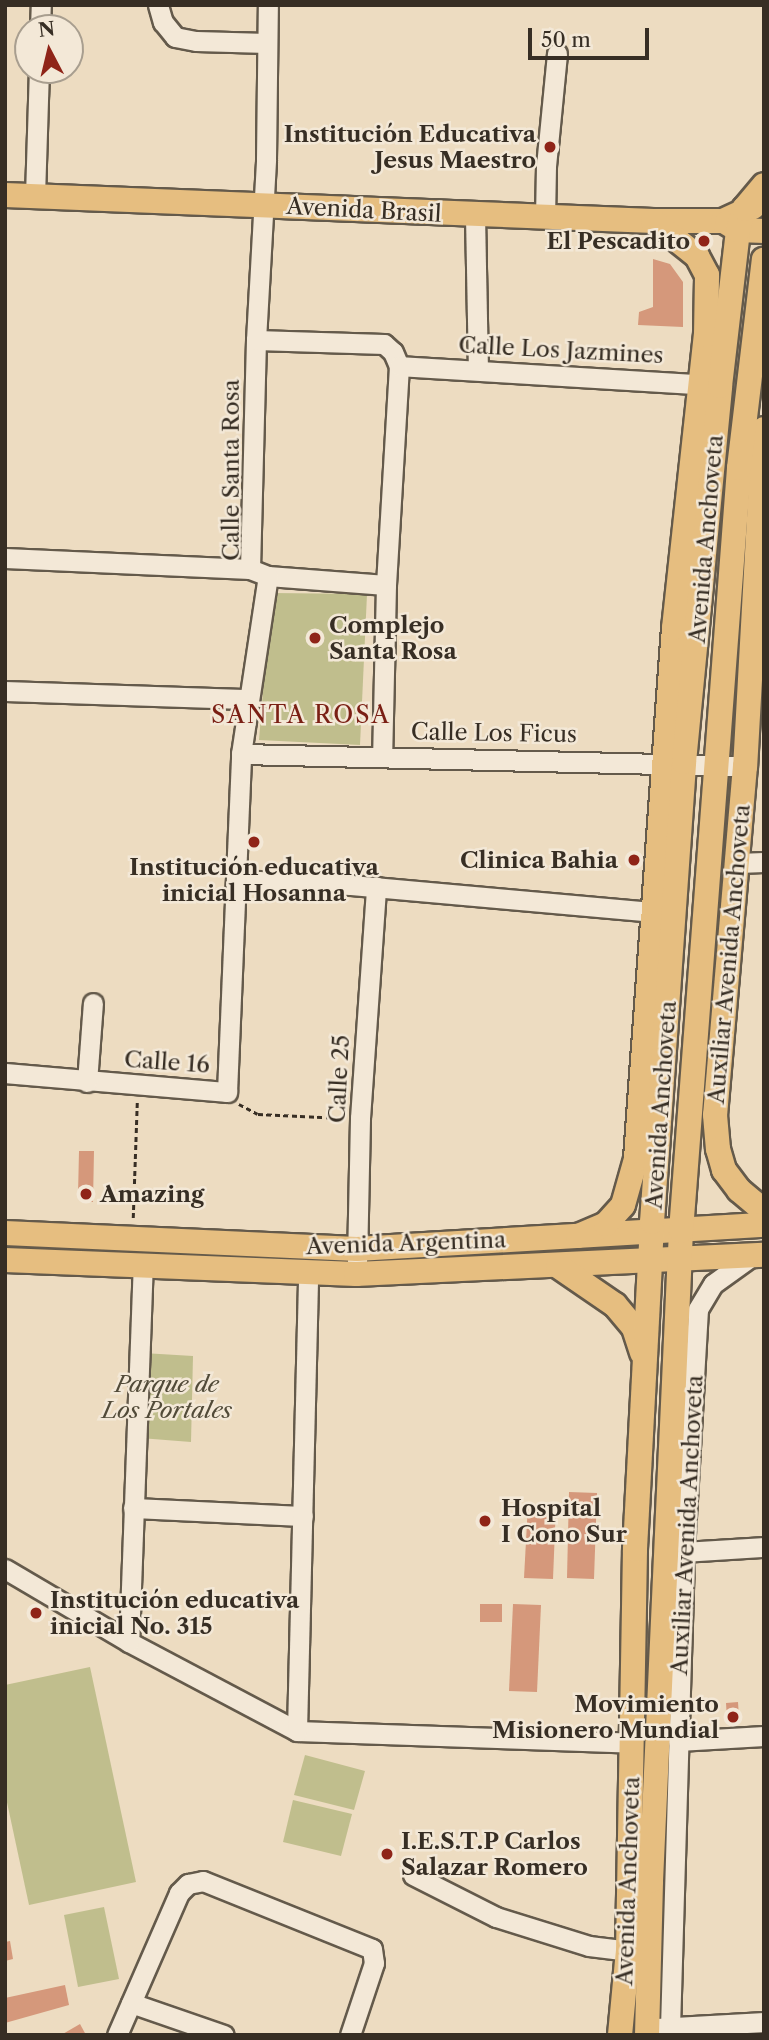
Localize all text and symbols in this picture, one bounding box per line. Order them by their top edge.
north arrow [14,14,84,84]
scale bar [531,14,652,58]
text: N [37,17,56,42]
text: 50 m [541,27,591,52]
place label: Institución Educativa Jesus Maestro [284,120,536,174]
marker: Institución Educativa Jesus Maestro [542,139,558,155]
street label: Avenida Brasil [286,192,442,228]
place label: El Pescadito [547,227,690,255]
marker: El Pescadito [696,233,712,249]
street label: Calle Los Jazmines [458,331,664,369]
street label: Calle Santa Rosa [217,379,245,561]
street label: Avenida Anchoveta [683,433,729,645]
place label: Complejo Santa Rosa [329,611,457,665]
marker: Complejo Santa Rosa [307,630,323,646]
district label: SANTA ROSA [212,701,390,729]
street label: Calle Los Ficus [411,718,577,748]
street label: Auxiliar Avenida Anchoveta [702,802,756,1106]
marker: Institución educativa inicial Hosanna [246,834,262,850]
place label: Clinica Bahia [460,846,618,874]
marker: Clinica Bahia [624,850,644,870]
place label: Institución educativa inicial Hosanna [129,853,379,907]
street label: Avenida Anchoveta [640,999,682,1211]
street label: Calle 25 [323,1034,355,1124]
street label: Calle 16 [123,1045,211,1079]
place label: Amazing [100,1180,204,1208]
marker: Amazing [78,1186,94,1202]
street label: Avenida Argentina [305,1226,507,1260]
park label: Parque de Los Portales [102,1370,232,1424]
street label: Auxiliar Avenida Anchoveta [665,1373,709,1677]
place label: Hospital I Cono Sur [501,1494,627,1548]
marker: Hospital I Cono Sur [475,1511,495,1531]
place label: Institución educativa inicial No. 315 [50,1586,299,1640]
marker: Institución educativa inicial No. 315 [28,1605,44,1621]
place label: Movimiento Misionero Mundial [492,1690,719,1744]
marker: Movimiento Misionero Mundial [725,1709,741,1725]
street label: Avenida Anchoveta [611,1775,645,1987]
place label: I.E.S.T.P Carlos Salazar Romero [401,1827,588,1881]
marker: I.E.S.T.P Carlos Salazar Romero [379,1846,395,1862]

